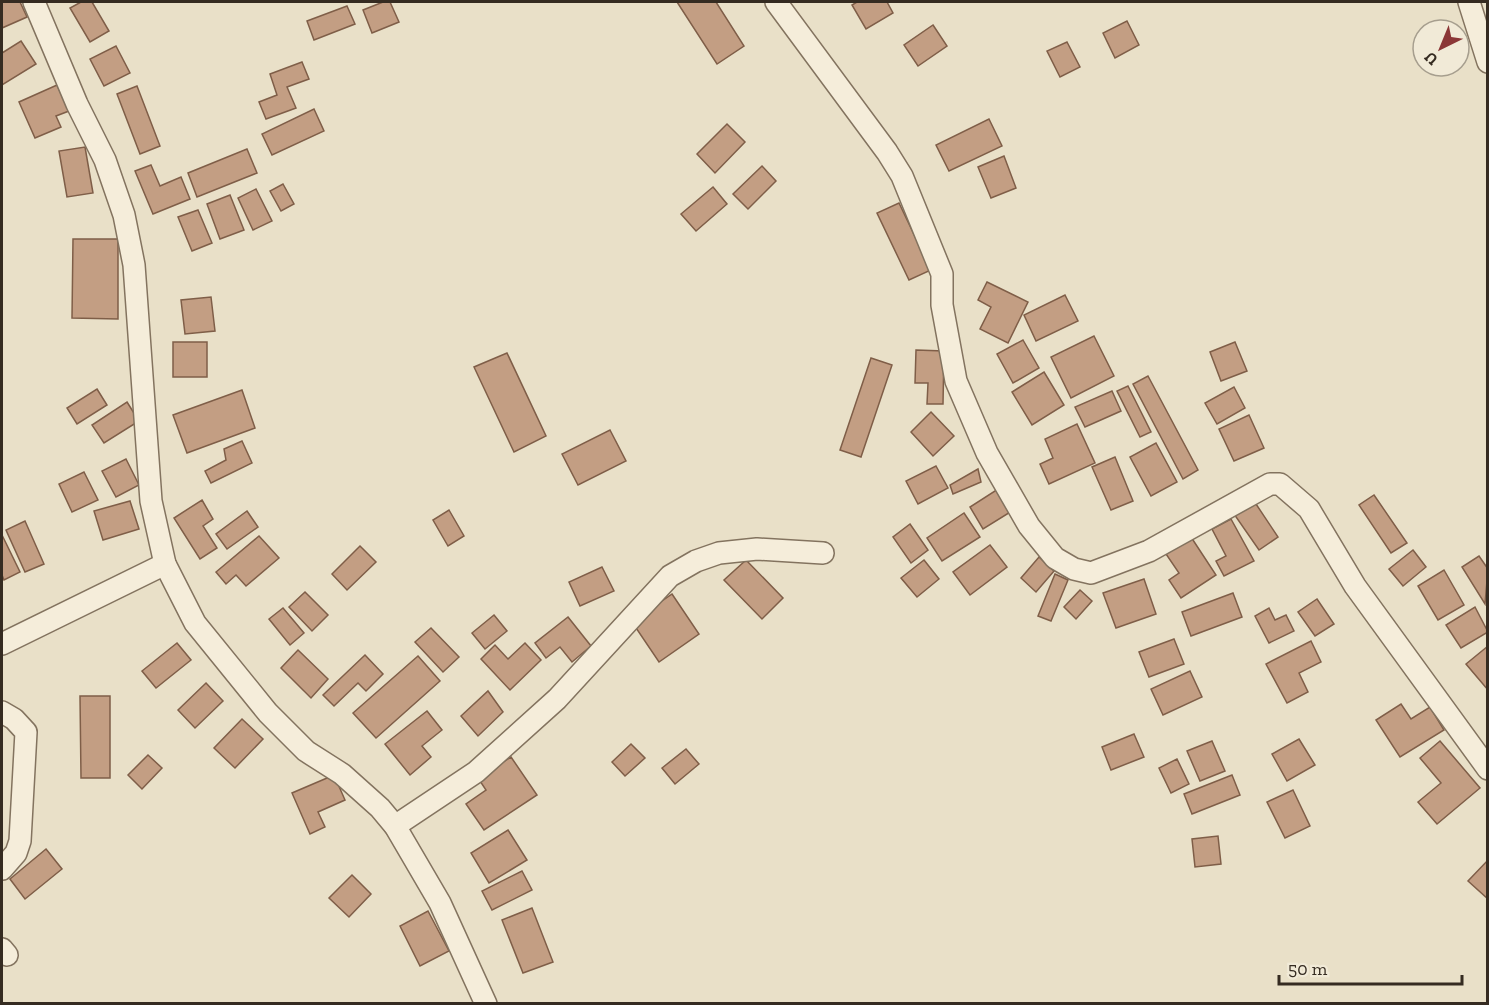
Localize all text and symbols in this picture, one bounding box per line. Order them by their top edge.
north arrow [1411,18,1471,78]
text: U [1420,47,1442,69]
scale bar [1279,948,1462,986]
text: 50 m [1288,958,1328,980]

